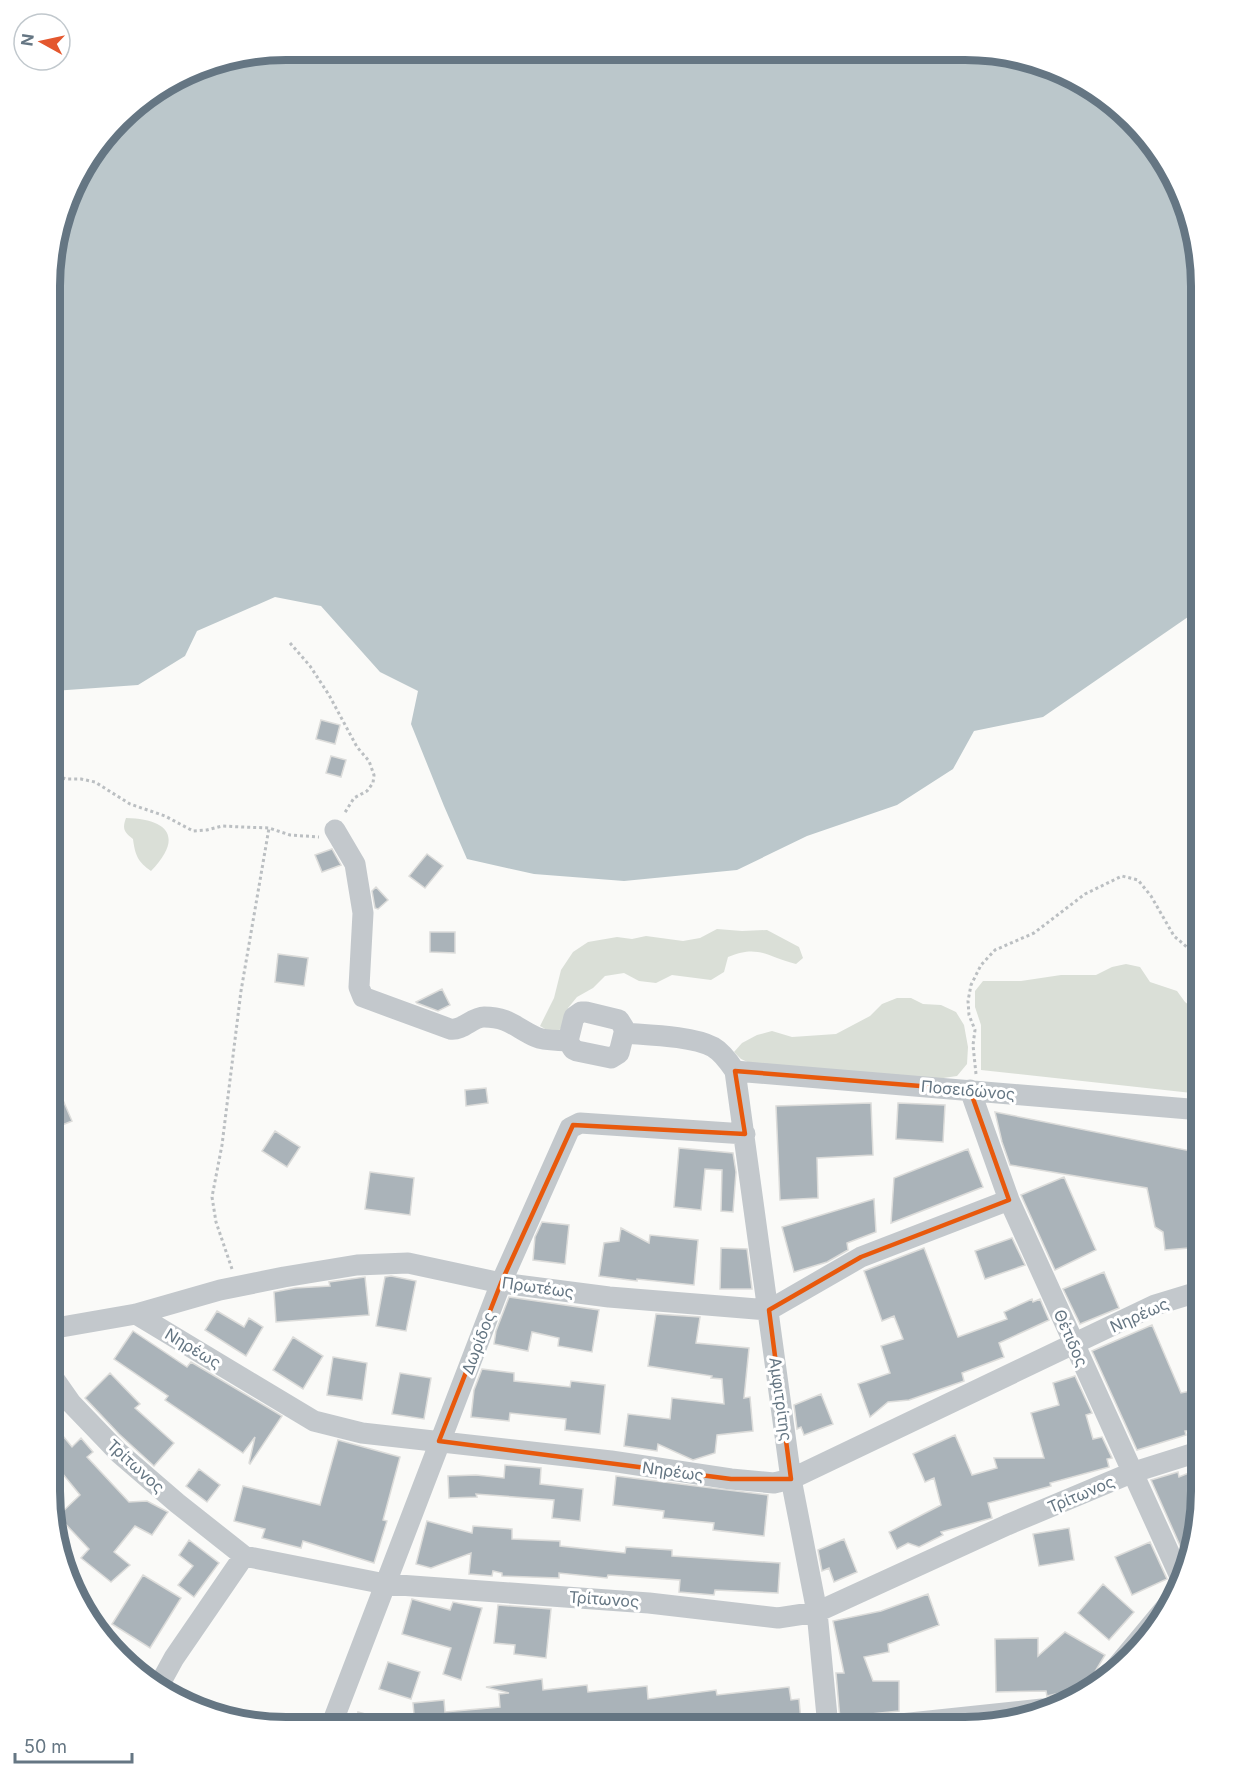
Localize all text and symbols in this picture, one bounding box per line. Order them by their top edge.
north arrow [12,12,72,72]
text: N [16,32,38,47]
street label: Ποσειδώνος [920,1076,1016,1104]
street label: Πρωτέως [501,1272,575,1302]
street label: Νηρέως [1107,1293,1171,1337]
street label: Θέτιδος [1050,1306,1092,1370]
street label: Δωρίδος [457,1309,499,1377]
street label: Νηρέως [161,1323,225,1373]
street label: Αμφιτρίτης [765,1356,797,1442]
street label: Τρίτωνος [103,1435,169,1497]
street label: Νηρέως [641,1457,705,1485]
street label: Τρίτωνος [1045,1471,1117,1517]
street label: Τρίτωνος [568,1587,640,1611]
scale bar [15,1726,132,1764]
text: 50 m [24,1736,67,1757]

